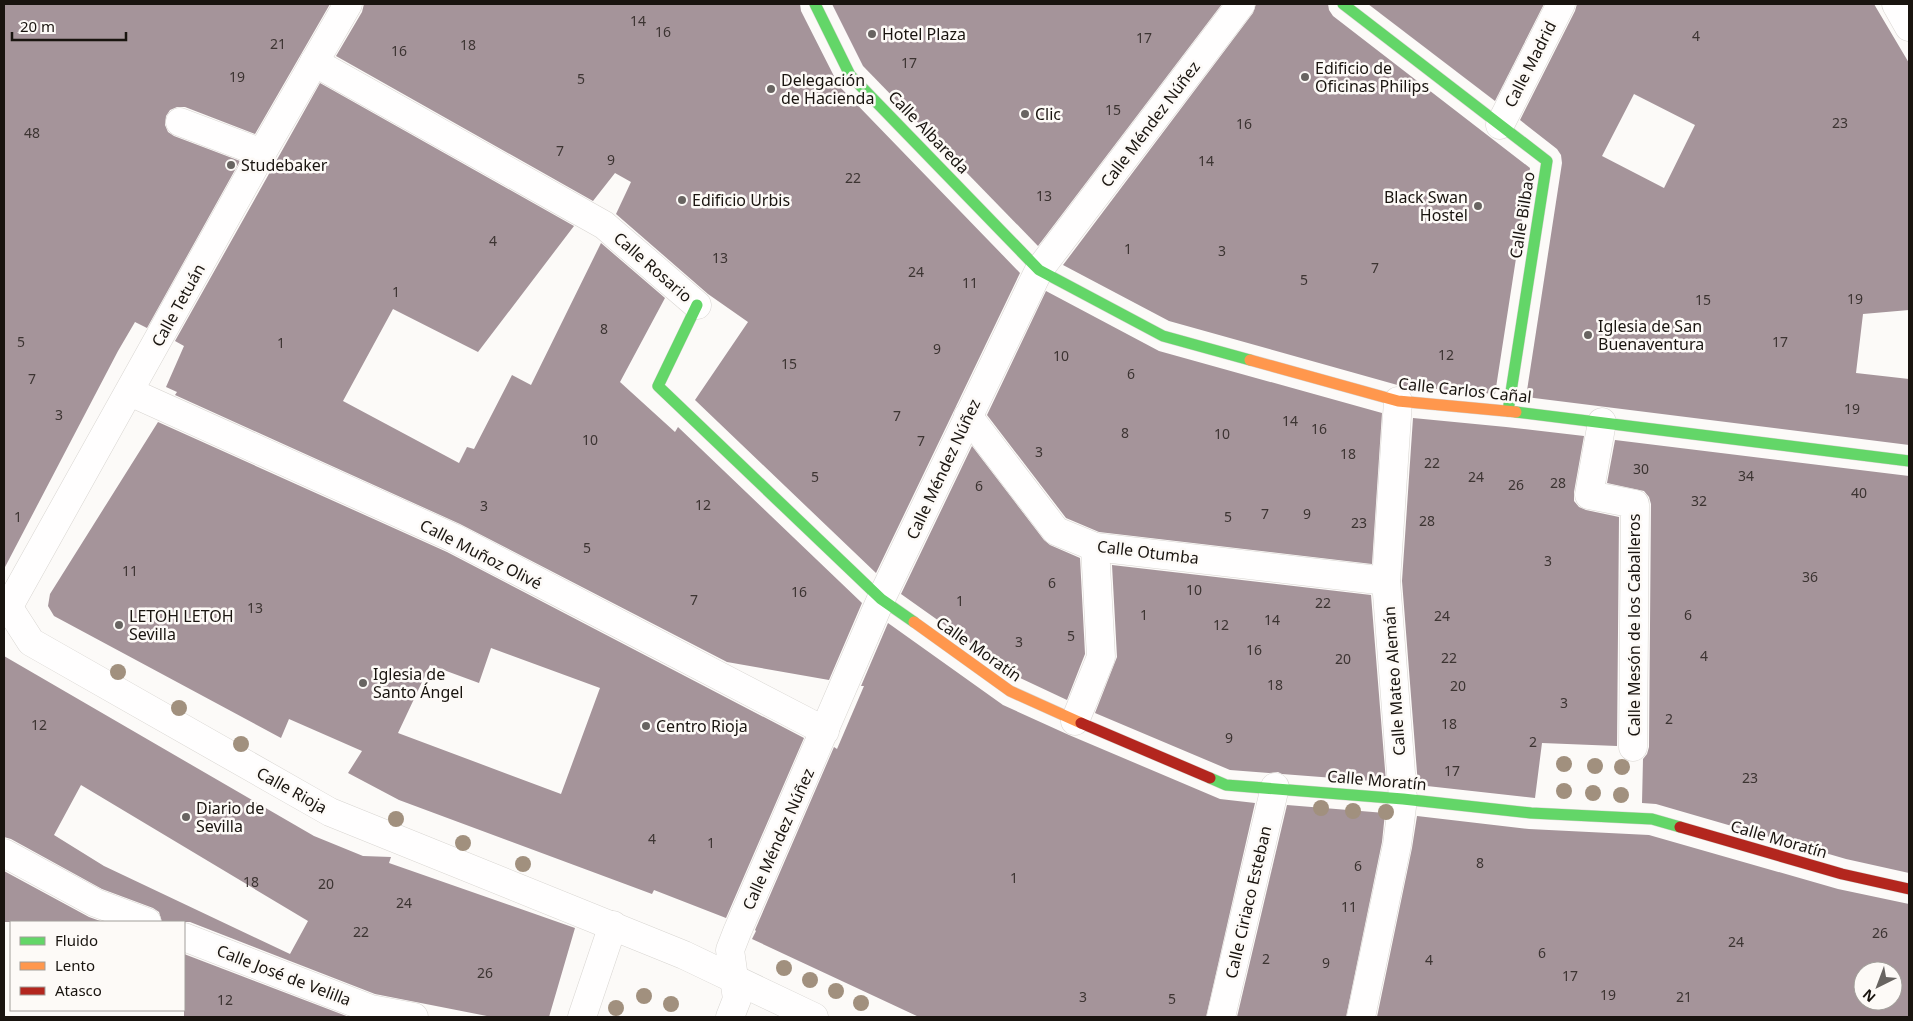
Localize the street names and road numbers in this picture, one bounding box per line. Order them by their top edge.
street label: Calle Madrid [1499,17,1561,111]
street label: Calle Méndez Núñez [1095,56,1205,192]
street label: Calle Albareda [884,86,974,178]
street label: Calle Bilbao [1504,170,1540,260]
street label: Calle Rosario [609,227,697,307]
street label: Calle Tetuán [146,259,210,351]
street label: Calle Carlos Cañal [1397,372,1533,408]
street label: Calle Méndez Núñez [901,395,985,543]
street label: Calle Muñoz Olivé [416,514,546,594]
street label: Calle Mesón de los Caballeros [1623,514,1645,736]
street label: Calle Otumba [1096,535,1200,569]
street label: Calle Mateo Alemán [1378,605,1410,757]
street label: Calle Moratín [932,611,1026,687]
street label: Calle Rioja [253,762,331,818]
street label: Calle Méndez Núñez [737,765,819,913]
street label: Calle Moratín [1326,765,1428,795]
street label: Calle Moratín [1728,815,1830,863]
street label: Calle Ciriaco Esteban [1220,823,1276,981]
street label: Calle José de Velilla [214,939,354,1011]

